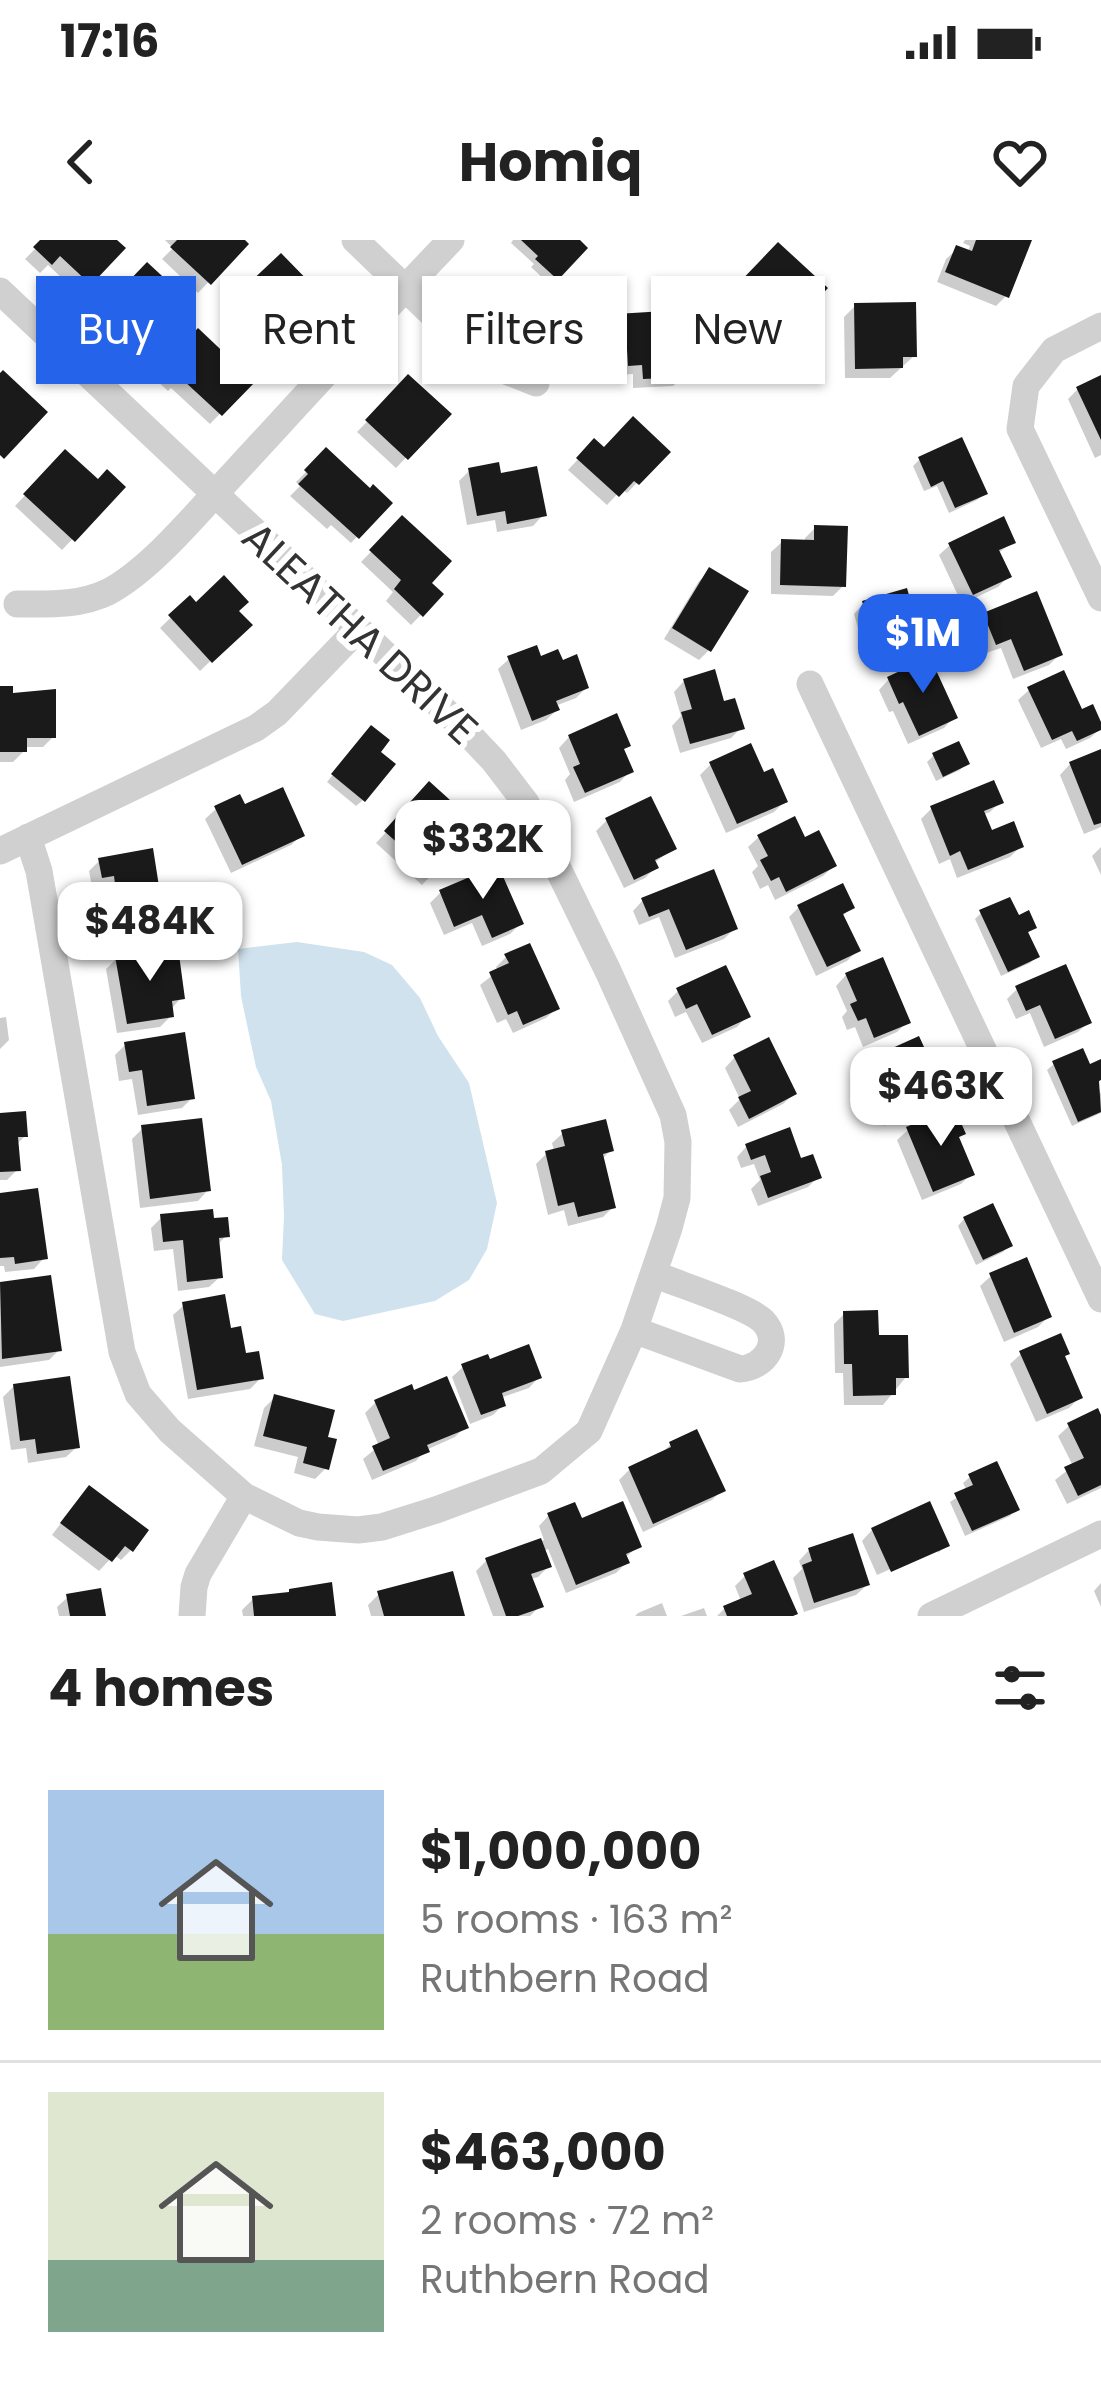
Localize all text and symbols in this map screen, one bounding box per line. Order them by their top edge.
text: 17:16 [60,10,159,73]
text: Homiq [459,124,642,200]
icon: back [48,129,114,195]
icon: heart [987,129,1053,195]
chip: Buy [36,276,196,384]
chip: Rent [220,276,398,384]
chip: Filters [422,276,627,384]
chip: New [651,276,825,384]
street label: ALEATHA DRIVE [229,508,491,758]
pin: $1M [865,594,981,696]
text: $1M [885,605,961,660]
pin: $332K [399,800,567,902]
text: $332K [422,811,544,866]
pin: $484K [66,882,234,984]
text: $484K [85,893,215,948]
pin: $463K [857,1047,1025,1149]
text: $463K [877,1058,1005,1113]
text: 4 homes [48,1652,274,1724]
icon: filters [987,1655,1053,1721]
text: $1,000,000 [420,1815,702,1887]
icon: home [144,1838,288,1982]
text: 5 rooms · 163 m² [420,1892,733,1947]
text: Ruthbern Road [420,1951,710,2006]
text: $463,000 [420,2116,666,2188]
icon: home [144,2140,288,2284]
text: 2 rooms · 72 m² [420,2193,714,2248]
text: Ruthbern Road [420,2252,710,2307]

